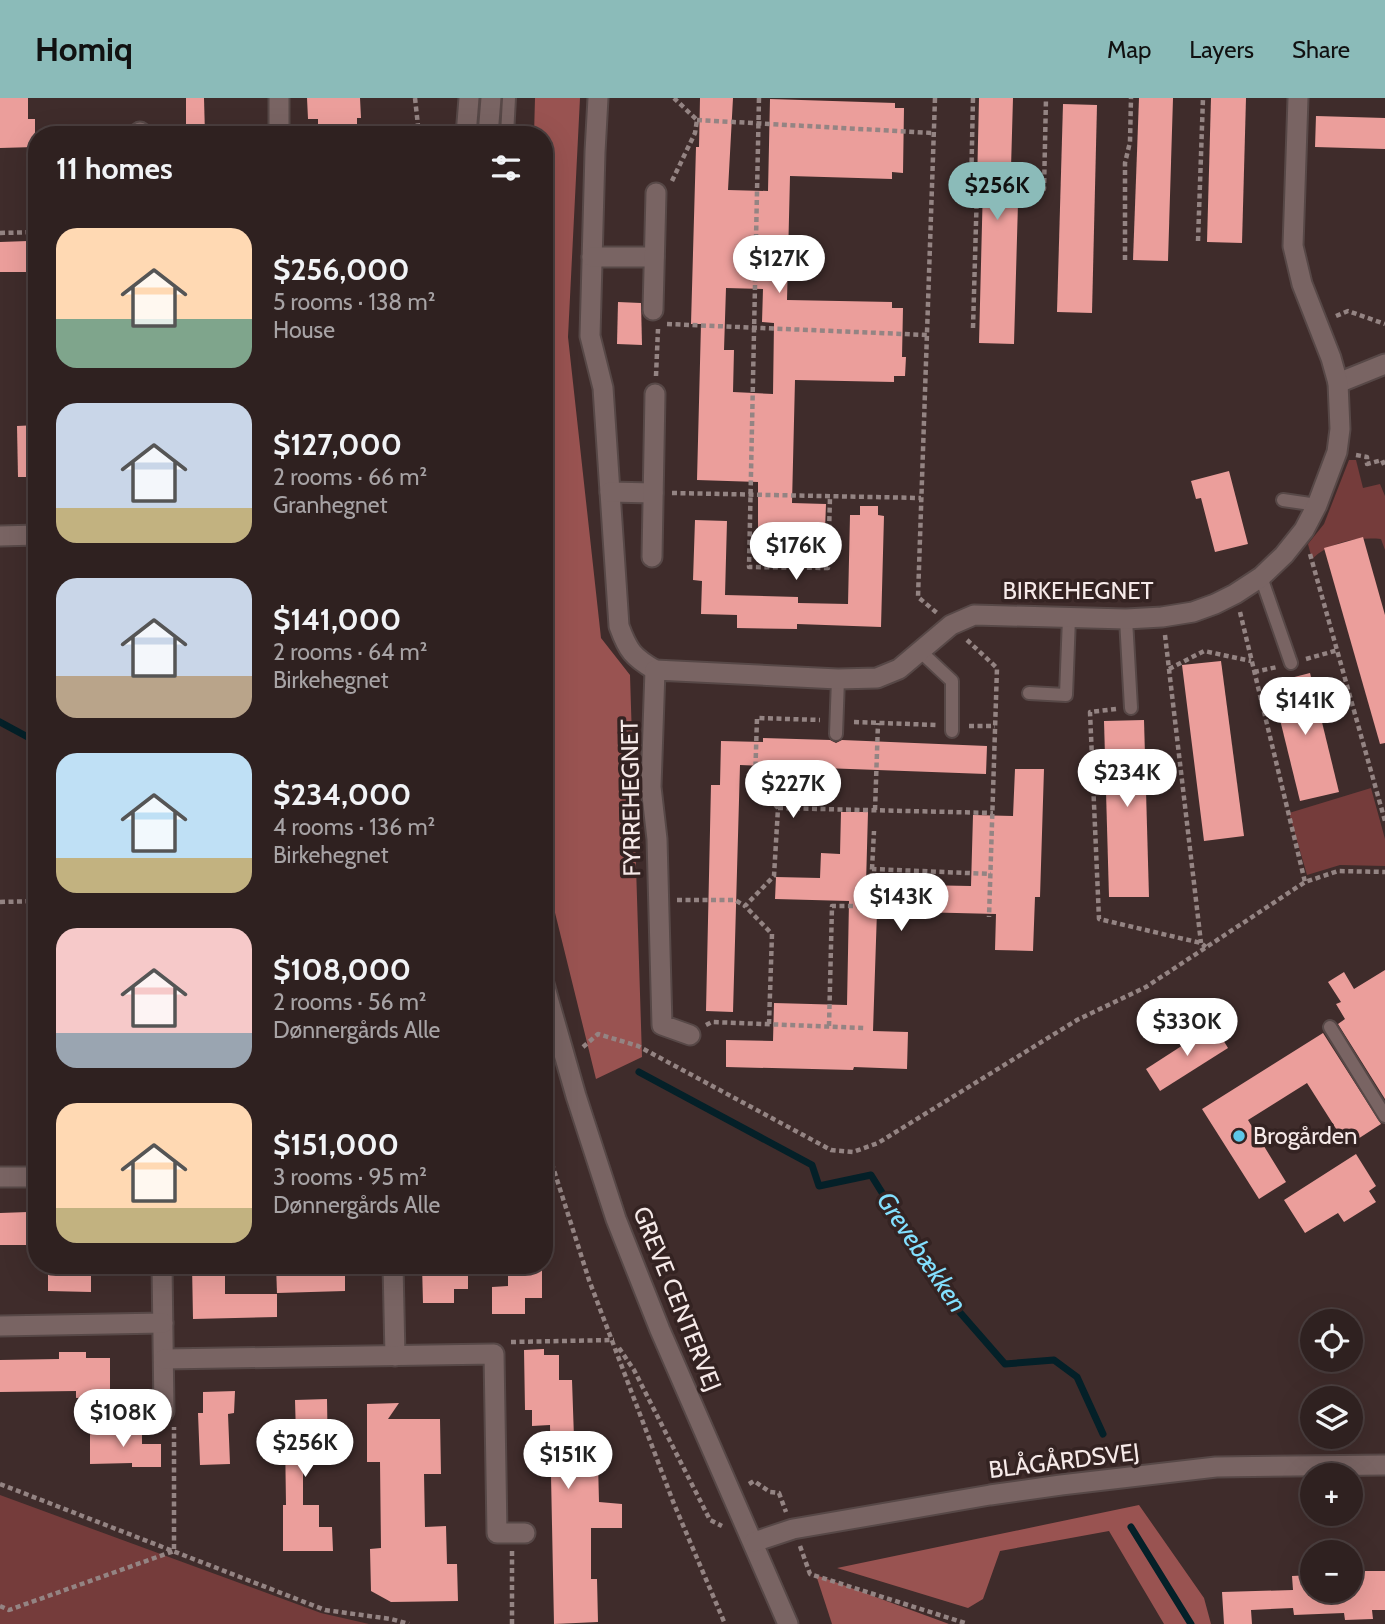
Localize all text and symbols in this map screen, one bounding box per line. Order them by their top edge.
text: Homiq [35,29,133,69]
text: Map [1107,35,1151,64]
text: Layers [1189,35,1254,64]
text: Share [1292,35,1350,64]
icon: filters [487,149,525,187]
text: 11 homes [56,150,173,187]
pin: $256K [948,162,1046,222]
text: $256K [964,171,1030,199]
pin: $127K [730,236,828,295]
text: $127K [749,244,809,272]
text: $256,000 [273,251,409,288]
icon: home [112,256,196,340]
text: 5 rooms · 138 m² [273,288,435,316]
text: House [273,316,335,344]
text: $127,000 [273,426,402,463]
icon: home [112,431,196,515]
text: 2 rooms · 66 m² [273,463,427,491]
text: Granhegnet [273,491,387,519]
pin: $176K [747,522,845,582]
text: $176K [766,531,826,559]
street label: BIRKEHEGNET [1003,576,1154,605]
text: $141,000 [273,601,401,638]
icon: home [112,606,196,690]
text: 2 rooms · 64 m² [273,638,427,666]
text: Birkehegnet [273,666,388,694]
pin: $141K [1256,678,1354,737]
text: $141K [1276,686,1334,714]
street label: FYRREHEGNET [615,719,646,877]
pin: $234K [1078,750,1176,809]
text: $234K [1094,758,1160,786]
pin: $227K [744,760,842,820]
text: $227K [761,769,825,797]
text: $234,000 [273,776,411,813]
icon: home [112,781,196,865]
text: 4 rooms · 136 m² [273,813,435,841]
text: Birkehegnet [273,841,388,869]
pin: $143K [852,874,950,933]
text: $143K [870,882,932,910]
text: $108,000 [273,951,411,988]
icon: home [112,956,196,1040]
text: 2 rooms · 56 m² [273,988,427,1016]
pin: $330K [1138,998,1236,1058]
text: $330K [1153,1007,1221,1035]
text: Dønnergårds Alle [273,1016,440,1044]
place label: Brogården [1253,1121,1357,1150]
text: $151,000 [273,1126,399,1163]
marker: Brogården [1231,1128,1247,1144]
icon: home [112,1131,196,1215]
text: 3 rooms · 95 m² [273,1163,427,1191]
water label: Grevebækken [870,1186,974,1318]
text: Dønnergårds Alle [273,1191,440,1219]
street label: GREVE CENTERVEJ [627,1202,728,1395]
map controls [1300,1309,1363,1603]
button: locate [1300,1309,1363,1372]
button: layers [1300,1386,1363,1449]
pin: $108K [74,1390,172,1449]
text: $108K [90,1398,156,1426]
pin: $256K [256,1420,354,1479]
text: $256K [272,1428,338,1456]
pin: $151K [519,1432,617,1491]
street label: BLÅGÅRDSVEJ [987,1437,1141,1484]
text: $151K [539,1440,597,1468]
button: + [1300,1463,1363,1526]
button: − [1300,1540,1363,1603]

